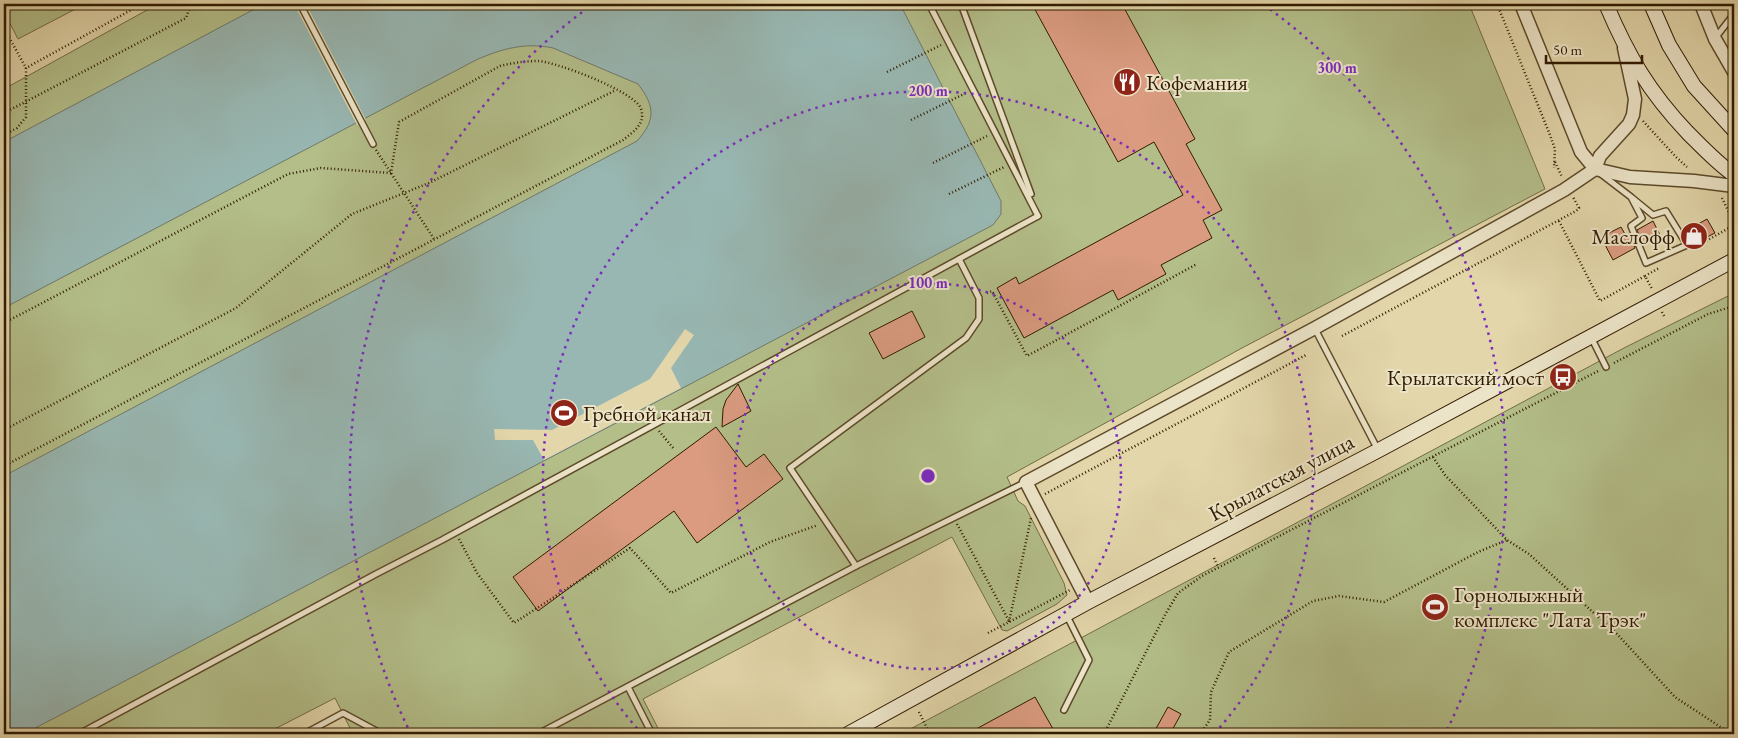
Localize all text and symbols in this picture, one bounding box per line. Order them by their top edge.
scale bar [1546,32,1642,64]
text: 50 m [1553,40,1582,59]
text: 300 m [1317,58,1357,77]
restaurant icon: Кофемания [1112,67,1142,97]
place label: Кофемания [1146,68,1248,97]
text: 200 m [908,81,948,100]
shop icon: Маслофф [1679,221,1709,251]
place label: Маслофф [1591,222,1675,251]
text: 100 m [908,273,948,292]
bus stop icon: Крылатский мост [1548,362,1578,392]
place label: Крылатский мост [1387,363,1544,392]
sports icon: Гребной канал [549,398,579,428]
place label: Гребной канал [583,399,711,428]
street label: Крылатская улица [1203,427,1359,528]
centre of rings [919,467,937,485]
place label: Горнолыжный комплекс "Лата Трэк" [1454,580,1646,634]
sports icon: Горнолыжный комплекс "Лата Трэк" [1420,592,1450,622]

